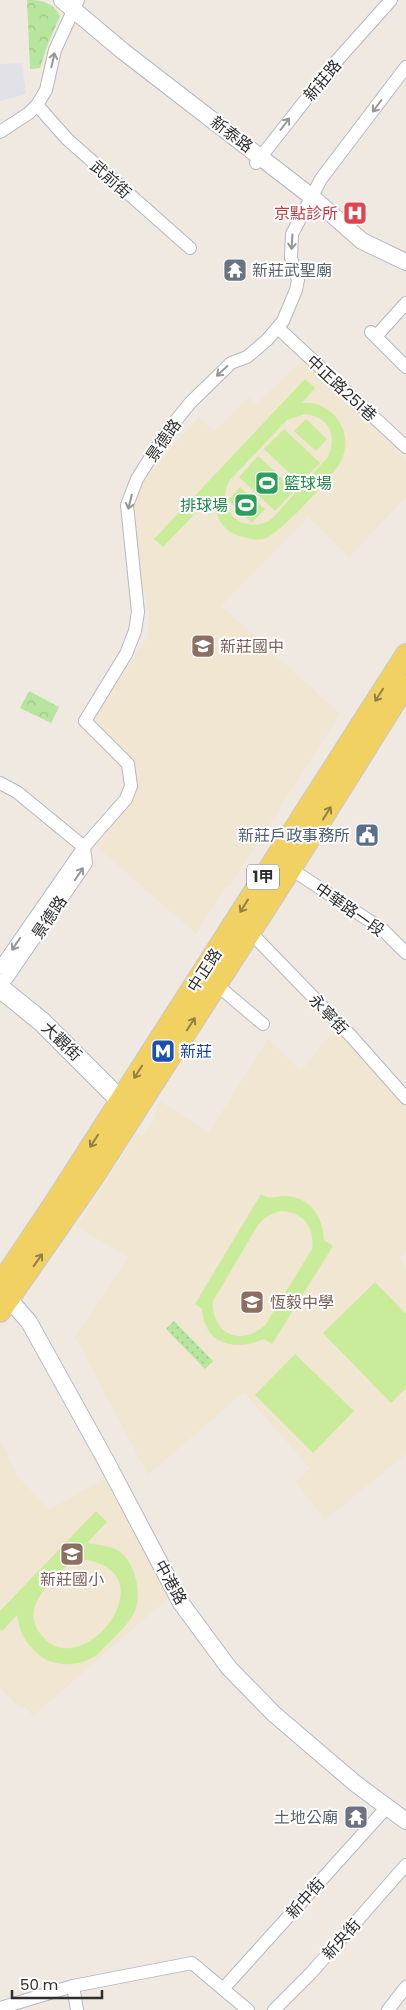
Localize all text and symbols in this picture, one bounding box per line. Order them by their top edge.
one-way arrow [49,52,58,68]
street label: 新莊路 [298,55,347,106]
one-way arrow [371,99,382,112]
street label: 新泰路 [206,111,258,158]
one-way arrow [280,118,291,131]
street label: 武前街 [85,155,136,204]
hospital icon: 京點診所 [342,200,368,226]
place label: 京點診所 [274,202,338,225]
one-way arrow [287,234,296,250]
temple icon: 新莊武聖廟 [222,257,248,283]
place label: 新莊武聖廟 [252,259,332,282]
street label: 中正路251巷 [301,350,382,427]
one-way arrow [216,365,229,377]
street label: 景德路 [140,414,187,467]
sports icon: 籃球場 [254,470,280,496]
place label: 籃球場 [284,472,332,495]
sports icon: 排球場 [233,492,259,518]
one-way arrow [125,493,134,509]
place label: 排球場 [180,494,228,517]
school or university icon: 新莊國中 [190,633,216,659]
place label: 新莊國中 [220,635,284,658]
one-way arrow [374,688,384,702]
one-way arrow [322,806,332,820]
public building icon: 新莊戶政事務所 [354,822,380,848]
place label: 新莊戶政事務所 [238,824,350,847]
road number: 1甲 [247,864,279,890]
one-way arrow [74,867,84,881]
street label: 中華路一段 [310,877,389,942]
street label: 景德路 [26,891,72,944]
one-way arrow [239,898,249,912]
one-way arrow [11,937,21,951]
street label: 中正路 [182,944,227,997]
street label: 永寧街 [304,989,353,1040]
street label: 大觀街 [36,1016,87,1066]
one-way arrow [186,1018,196,1032]
metro station icon: 新莊 [150,1038,176,1064]
place label: 新莊 [180,1040,212,1063]
one-way arrow [133,1065,143,1079]
one-way arrow [89,1133,99,1147]
one-way arrow [33,1253,43,1267]
school or university icon: 恆毅中學 [239,1289,265,1315]
place label: 恆毅中學 [270,1291,334,1314]
school or university icon: 新莊國小 [59,1541,85,1567]
street label: 中港路 [149,1556,192,1609]
place label: 新莊國小 [40,1568,104,1591]
temple icon: 土地公廟 [343,1804,369,1830]
place label: 土地公廟 [274,1806,338,1829]
street label: 新中街 [281,1873,330,1924]
street label: 新央街 [317,1914,366,1965]
scale bar [12,1968,102,2000]
text: 50 m [20,1974,58,1995]

